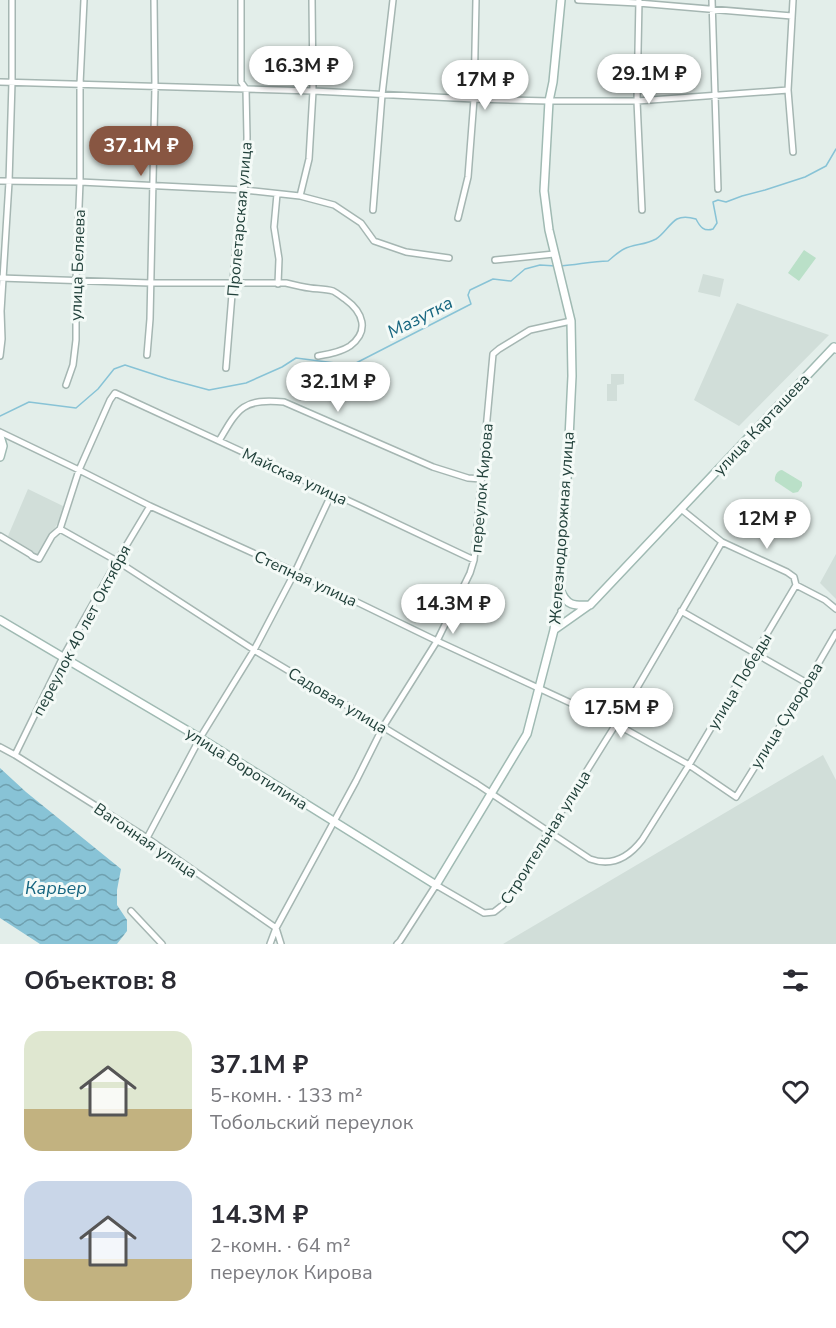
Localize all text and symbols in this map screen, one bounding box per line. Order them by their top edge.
pin: 16.3M ₽ [246,46,356,97]
text: 16.3M ₽ [263,52,339,79]
pin: 29.1M ₽ [594,54,704,105]
pin: 17M ₽ [443,60,527,111]
text: 29.1M ₽ [611,60,687,87]
text: 17M ₽ [456,66,514,93]
pin: 37.1M ₽ [86,126,196,177]
text: 37.1M ₽ [103,132,179,159]
street label: Пролетарская улица [222,141,258,298]
street label: улица Беляева [65,209,91,321]
water label: Мазутка [383,290,457,344]
pin: 32.1M ₽ [283,362,393,413]
text: 32.1M ₽ [300,368,376,395]
street label: улица Карташева [709,369,815,480]
street label: переулок Кирова [465,422,499,554]
street label: Железнодорожная улица [544,431,580,625]
street label: Майская улица [238,443,351,511]
pin: 12M ₽ [725,499,809,550]
text: 12M ₽ [738,505,796,532]
street label: переулок 40 лет Октября [27,541,136,720]
street label: Степная улица [251,545,361,612]
pin: 14.3M ₽ [398,584,508,635]
text: 14.3M ₽ [415,590,491,617]
street label: улица Победы [702,629,777,734]
street label: улица Суворова [745,658,828,773]
street label: Садовая улица [284,662,391,739]
pin: 17.5M ₽ [566,688,676,739]
text: 17.5M ₽ [583,694,659,721]
street label: улица Воротилина [181,722,312,815]
street label: Строительная улица [496,766,596,909]
street label: Вагонная улица [89,798,201,884]
water label: Карьер [25,876,87,900]
text: Объектов: 8 [24,963,177,998]
icon: filters [779,964,812,997]
text: 37.1M ₽ [210,1047,308,1082]
icon: home [72,1055,144,1127]
icon: heart [779,1075,812,1108]
text: 5-комн. · 133 m² [210,1082,363,1109]
text: Тобольский переулок [210,1109,413,1136]
text: 14.3M ₽ [210,1197,308,1232]
icon: home [72,1205,144,1277]
icon: heart [779,1225,812,1258]
text: 2-комн. · 64 m² [210,1232,351,1259]
text: переулок Кирова [210,1259,373,1286]

